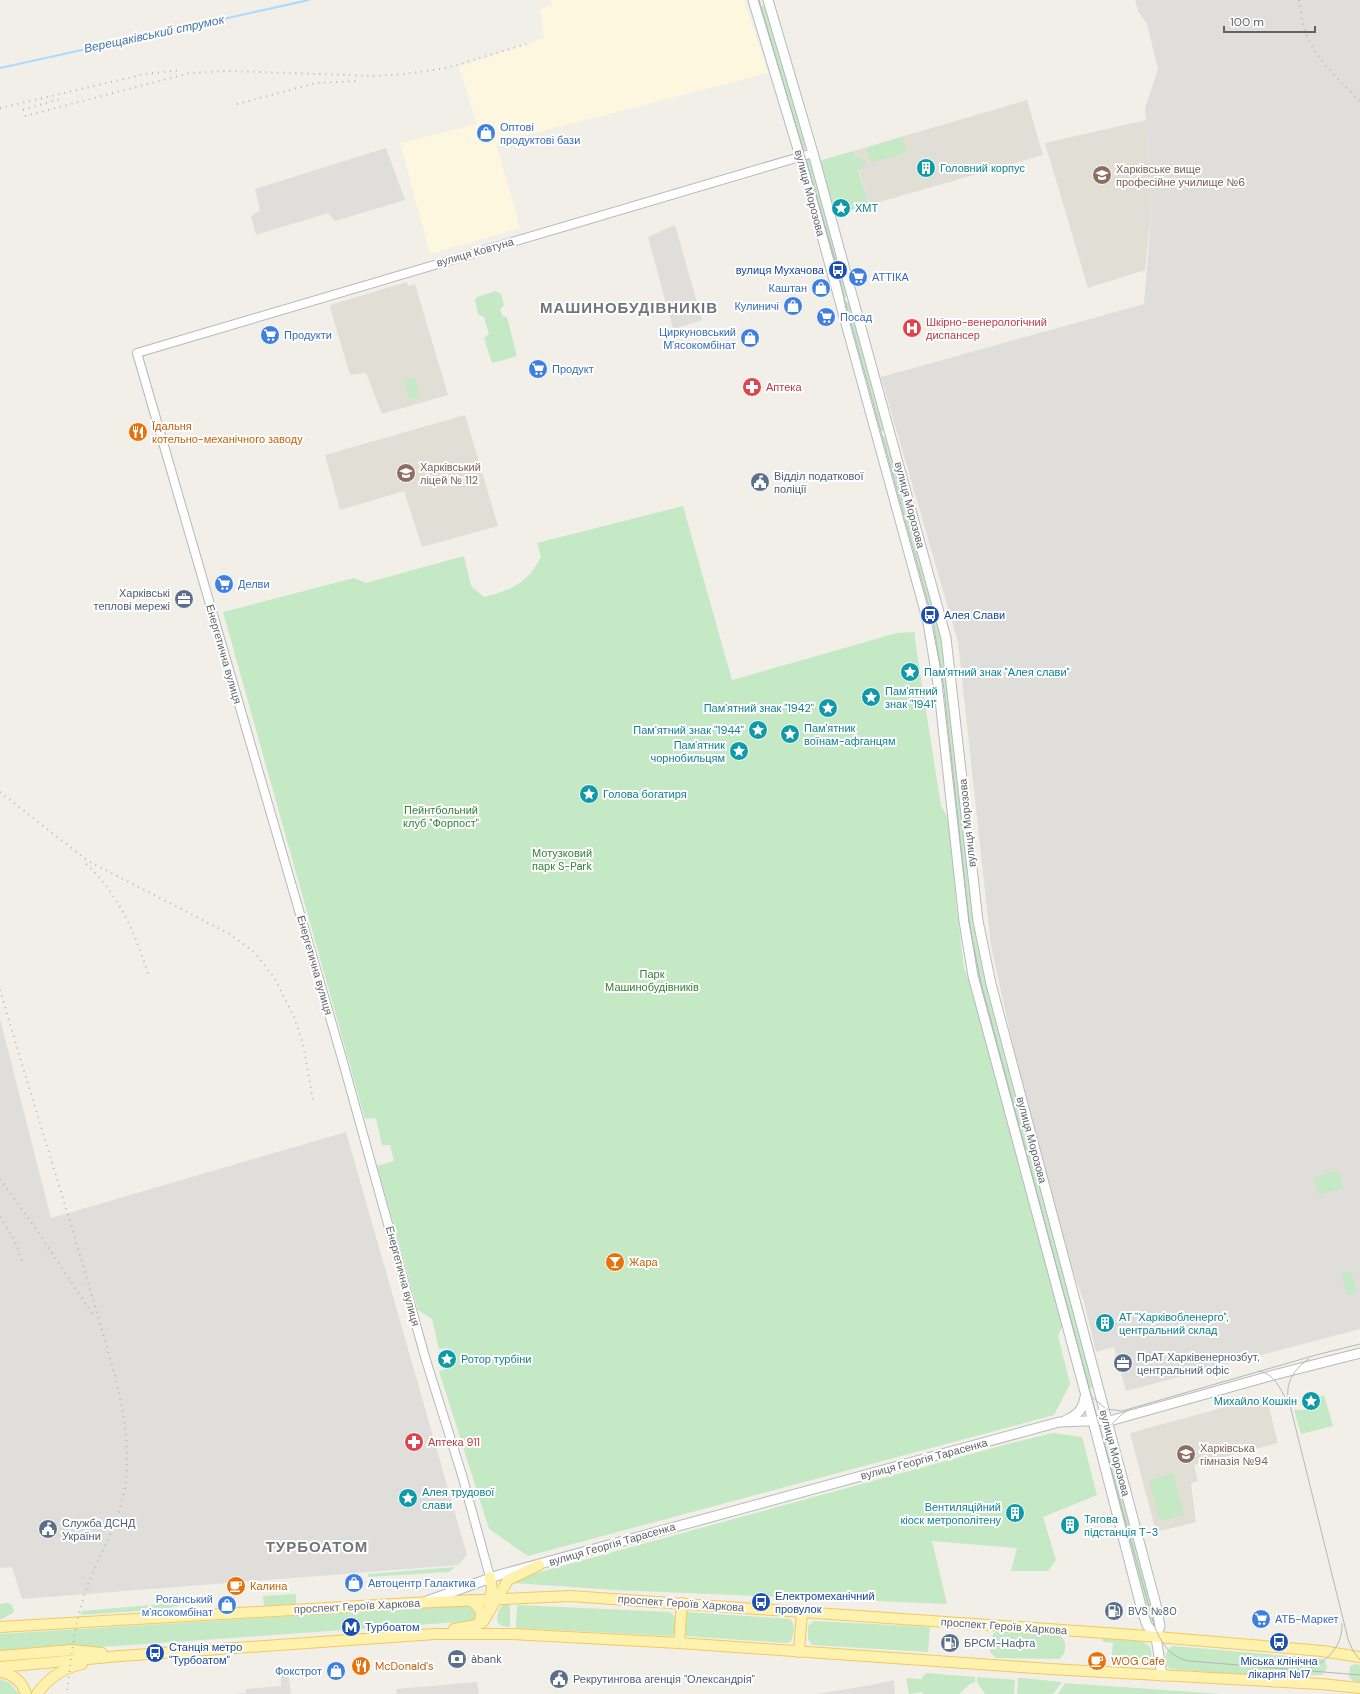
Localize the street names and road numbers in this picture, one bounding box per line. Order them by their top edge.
street label: вулиця Морозова [792,148,829,239]
street label: вулиця Ковтуна [435,234,516,270]
street label: вулиця Морозова [892,460,929,551]
street label: Енергетична вулиця [203,603,245,705]
street label: вулиця Морозова [955,777,979,868]
street label: Енергетична вулиця [294,914,336,1016]
street label: вулиця Морозова [1014,1095,1051,1186]
street label: Енергетична вулиця [383,1224,423,1328]
street label: вулиця Морозова [1097,1408,1134,1499]
street label: вулиця Георгія Тарасенка [859,1435,990,1483]
street label: вулиця Георгія Тарасенка [547,1519,678,1569]
street label: проспект Героїв Харкова [617,1592,745,1614]
street label: проспект Героїв Харкова [293,1596,421,1616]
street label: проспект Героїв Харкова [940,1615,1068,1637]

